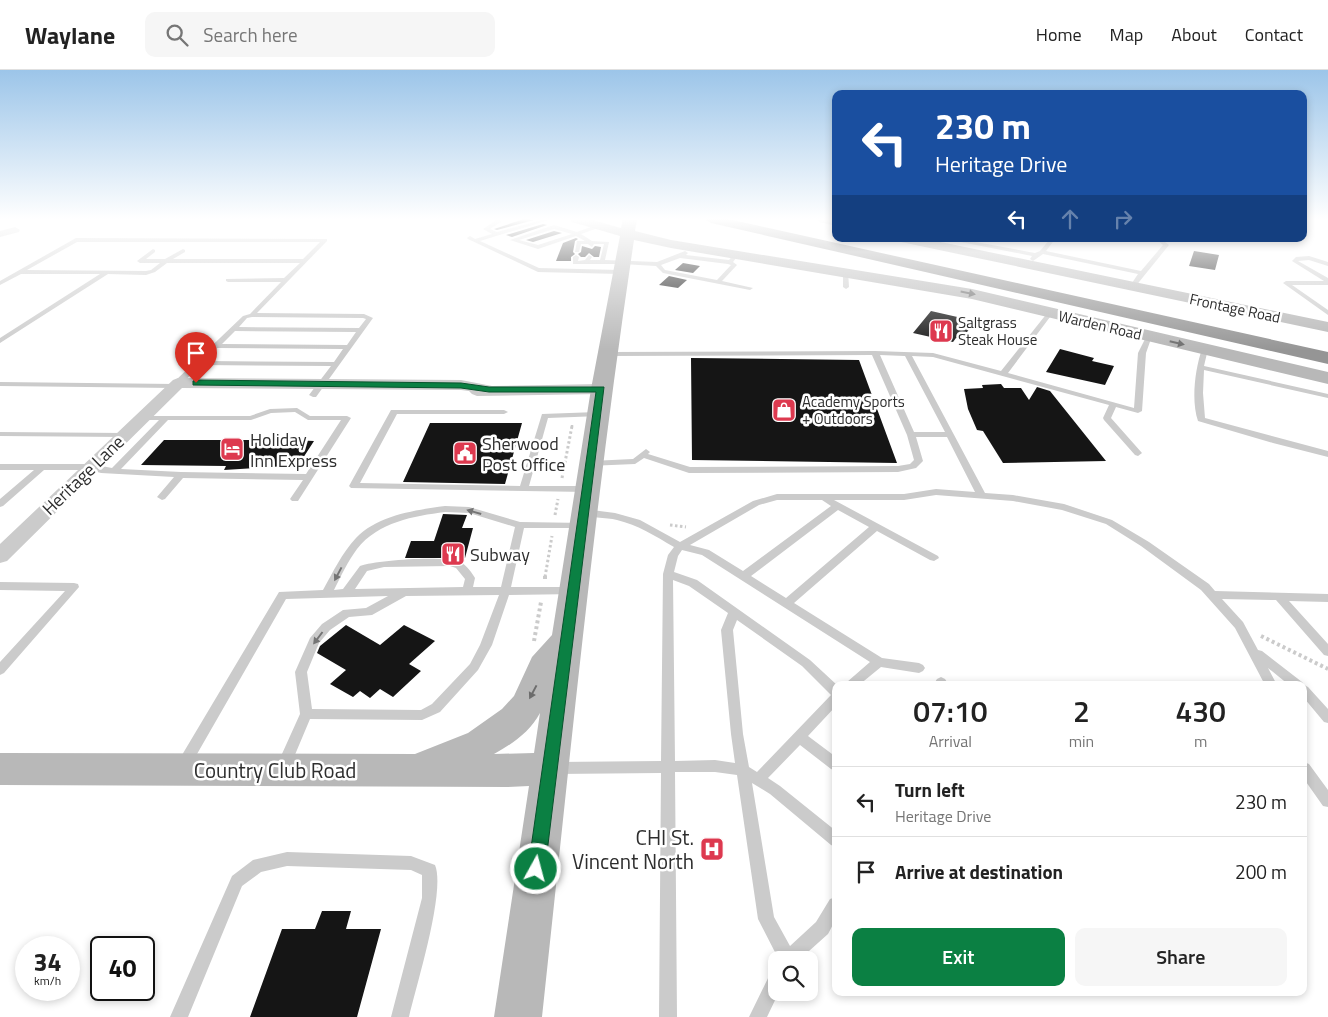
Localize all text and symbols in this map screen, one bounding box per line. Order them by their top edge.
search box [145,12,495,57]
text: Waylane [25,17,115,53]
text: Search here [203,20,298,49]
icon: search [163,21,191,49]
text: Home [1036,21,1082,48]
text: Map [1110,21,1143,48]
text: About [1171,21,1217,48]
text: Contact [1245,21,1303,48]
text: 230 m [935,99,1031,153]
icon: left [852,110,917,175]
text: Heritage Drive [935,147,1067,181]
icon: left [1003,205,1031,233]
icon: ahead [1056,205,1084,233]
icon: right [1109,205,1137,233]
street label: Frontage Road [1187,287,1283,329]
one-way arrow [961,289,976,297]
street label: Warden Road [1056,304,1144,346]
place label: Saltgrass Steak House [958,311,1037,351]
restaurant icon: Saltgrass Steak House [928,318,954,344]
pin [175,332,217,383]
icon: arrive [182,339,210,367]
one-way arrow [1170,339,1185,347]
place label: Academy Sports + Outdoors [802,390,905,430]
shop icon: Academy Sports + Outdoors [771,397,797,423]
place label: Holiday Inn Express [250,426,337,474]
street label: Heritage Lane [36,429,130,521]
place label: Sherwood Post Office [482,430,565,478]
hotel icon: Holiday Inn Express [219,436,245,462]
public building icon: Sherwood Post Office [452,440,478,466]
one-way arrow [466,508,481,516]
restaurant icon: Subway [440,541,466,567]
place label: Subway [470,541,530,568]
one-way arrow [333,568,342,581]
one-way arrow [312,631,323,644]
one-way arrow [528,685,537,698]
text: 07:10 [913,688,988,734]
text: 2 [1073,688,1090,734]
text: 430 [1175,688,1226,734]
text: Arrival [929,729,972,753]
text: min [1069,729,1094,753]
text: m [1194,729,1207,753]
street label: Country Club Road [194,754,356,786]
text: Turn left [895,775,965,804]
text: 230 m [1235,787,1287,816]
icon: left [852,788,880,816]
text: Heritage Drive [895,804,991,828]
place label: CHI St. Vincent North [572,821,694,877]
hospital icon: CHI St. Vincent North [699,836,725,862]
position arrow [509,842,561,894]
text: Arrive at destination [895,857,1063,886]
text: 200 m [1235,857,1287,886]
icon: arrive [852,858,880,886]
button: Exit [852,928,1065,986]
button: Share [1075,928,1287,986]
speed limit sign: 40 [90,936,155,1001]
text: 34 [33,943,62,981]
map controls [768,951,818,1001]
button: search [768,951,818,1001]
text: km/h [34,971,61,990]

